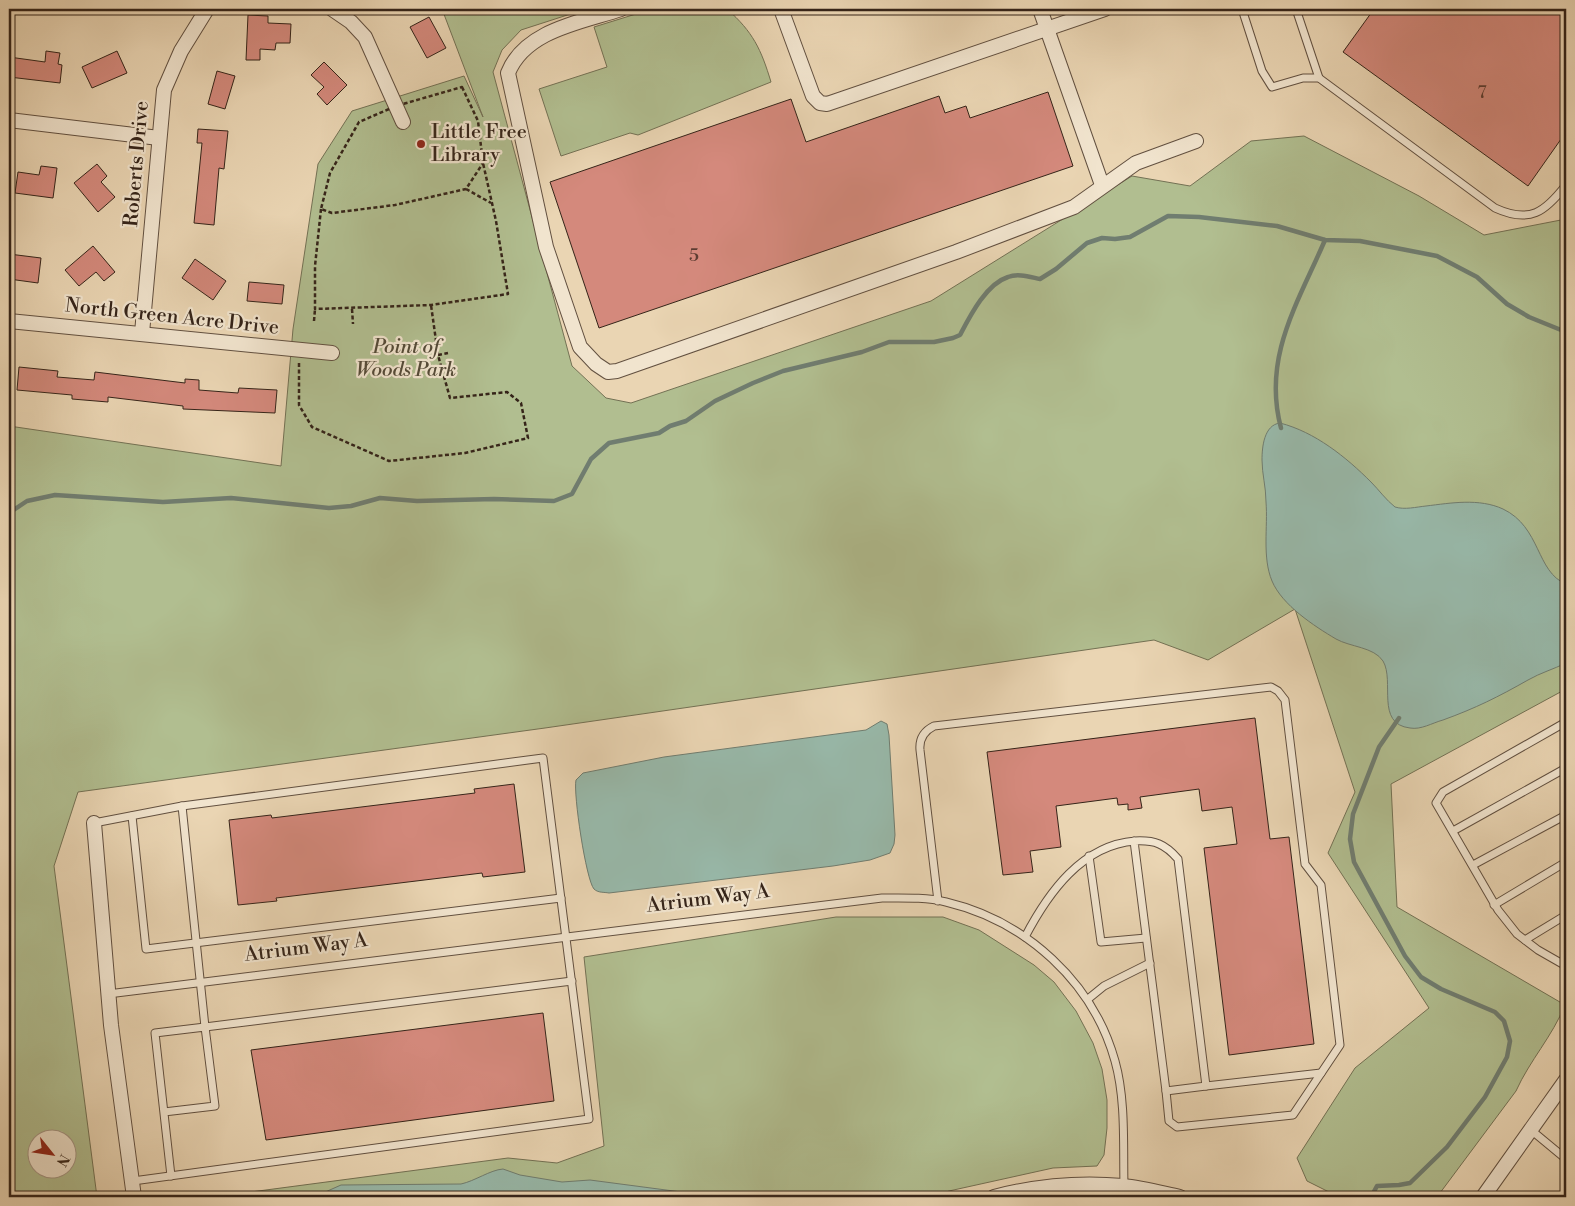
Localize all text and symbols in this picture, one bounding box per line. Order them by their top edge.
house number: 7 [1477,81,1487,104]
street label: Roberts Drive [119,100,155,228]
place label: Little Free Library [431,120,527,168]
marker: Little Free Library [415,138,427,150]
house number: 5 [689,244,699,267]
street label: North Green Acre Drive [64,293,280,341]
park label: Point of Woods Park [356,335,456,383]
street label: Atrium Way A [644,879,772,919]
street label: Atrium Way A [242,928,370,968]
north arrow [28,1128,78,1178]
text: N [52,1151,73,1169]

